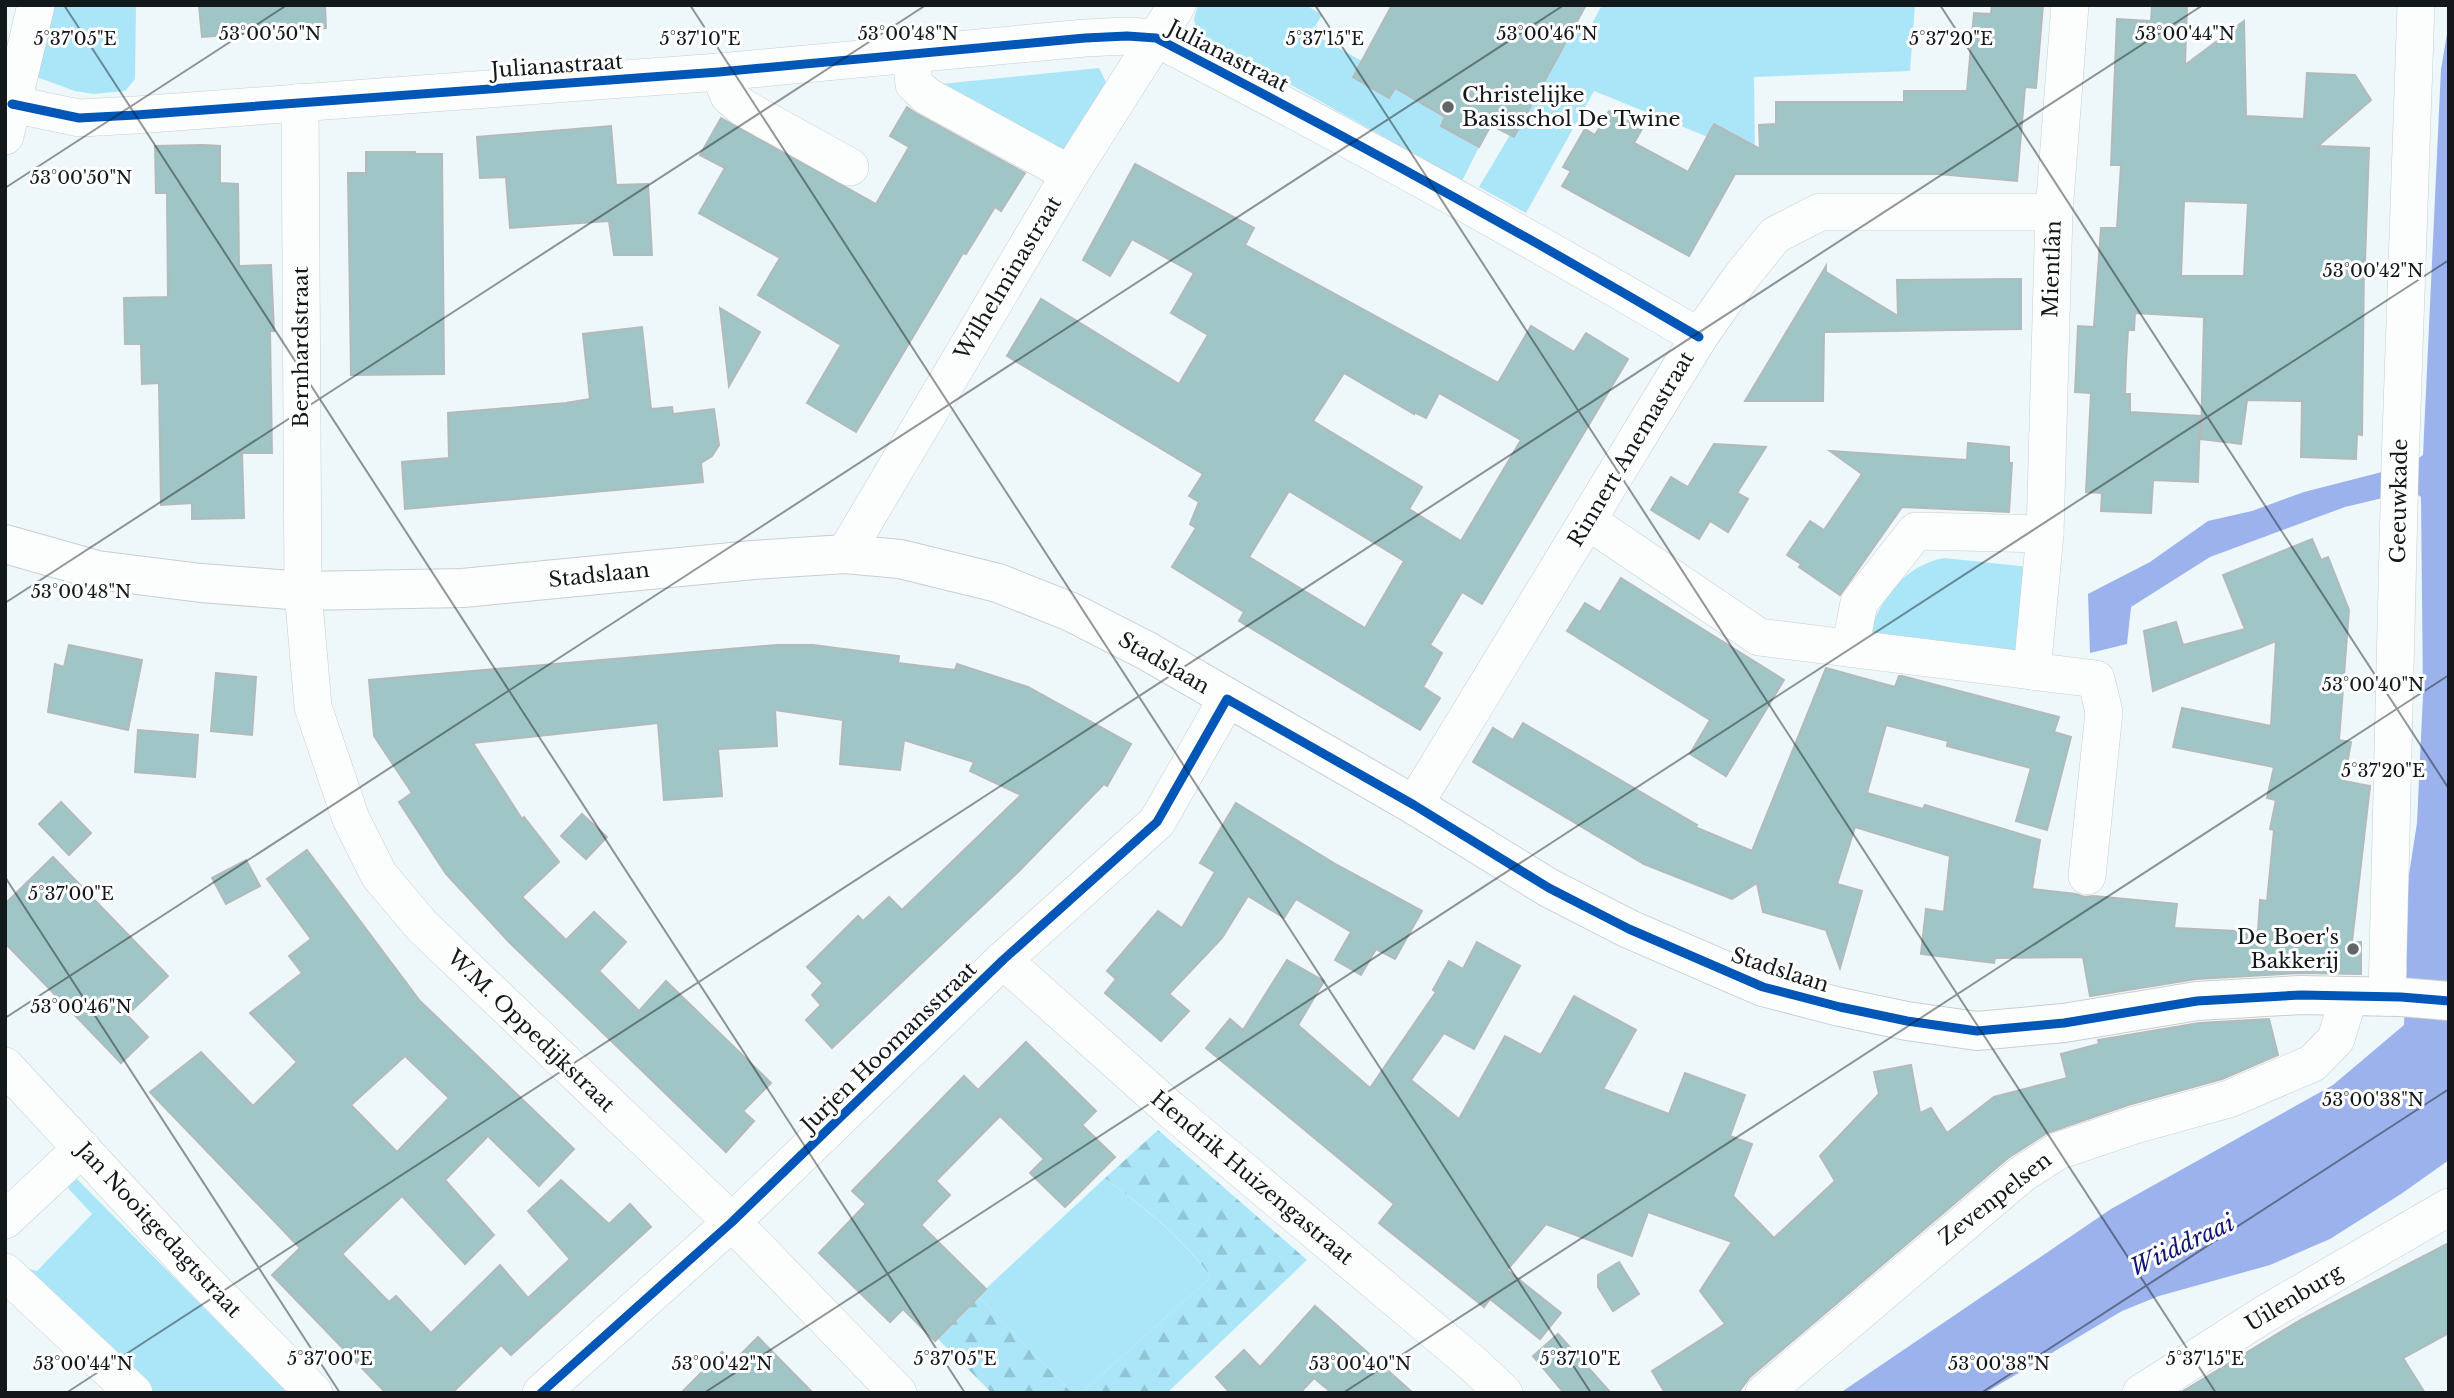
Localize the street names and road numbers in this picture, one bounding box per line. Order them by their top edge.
street label: Julianastraat [1160,13,1293,98]
street label: Julianastraat [487,48,624,84]
street label: Wilhelminastraat [948,191,1067,365]
street label: Mientlân [2037,220,2067,318]
street label: Bernhardstraat [288,266,314,428]
street label: Rinnert Anemastraat [1562,347,1700,551]
street label: Geeuwkade [2385,438,2413,564]
street label: Stadslaan [547,557,651,593]
street label: Stadslaan [1114,626,1214,700]
street label: Stadslaan [1728,942,1832,998]
street label: W.M. Oppedijkstraat [441,944,620,1118]
street label: Jurjen Hoomansstraat [794,956,982,1140]
street label: Hendrik Huizengastraat [1145,1086,1359,1271]
street label: Jan Nooitgedagtstraat [69,1135,247,1323]
street label: Zevenpelsen [1933,1147,2057,1251]
street label: Uilenburg [2241,1259,2348,1337]

